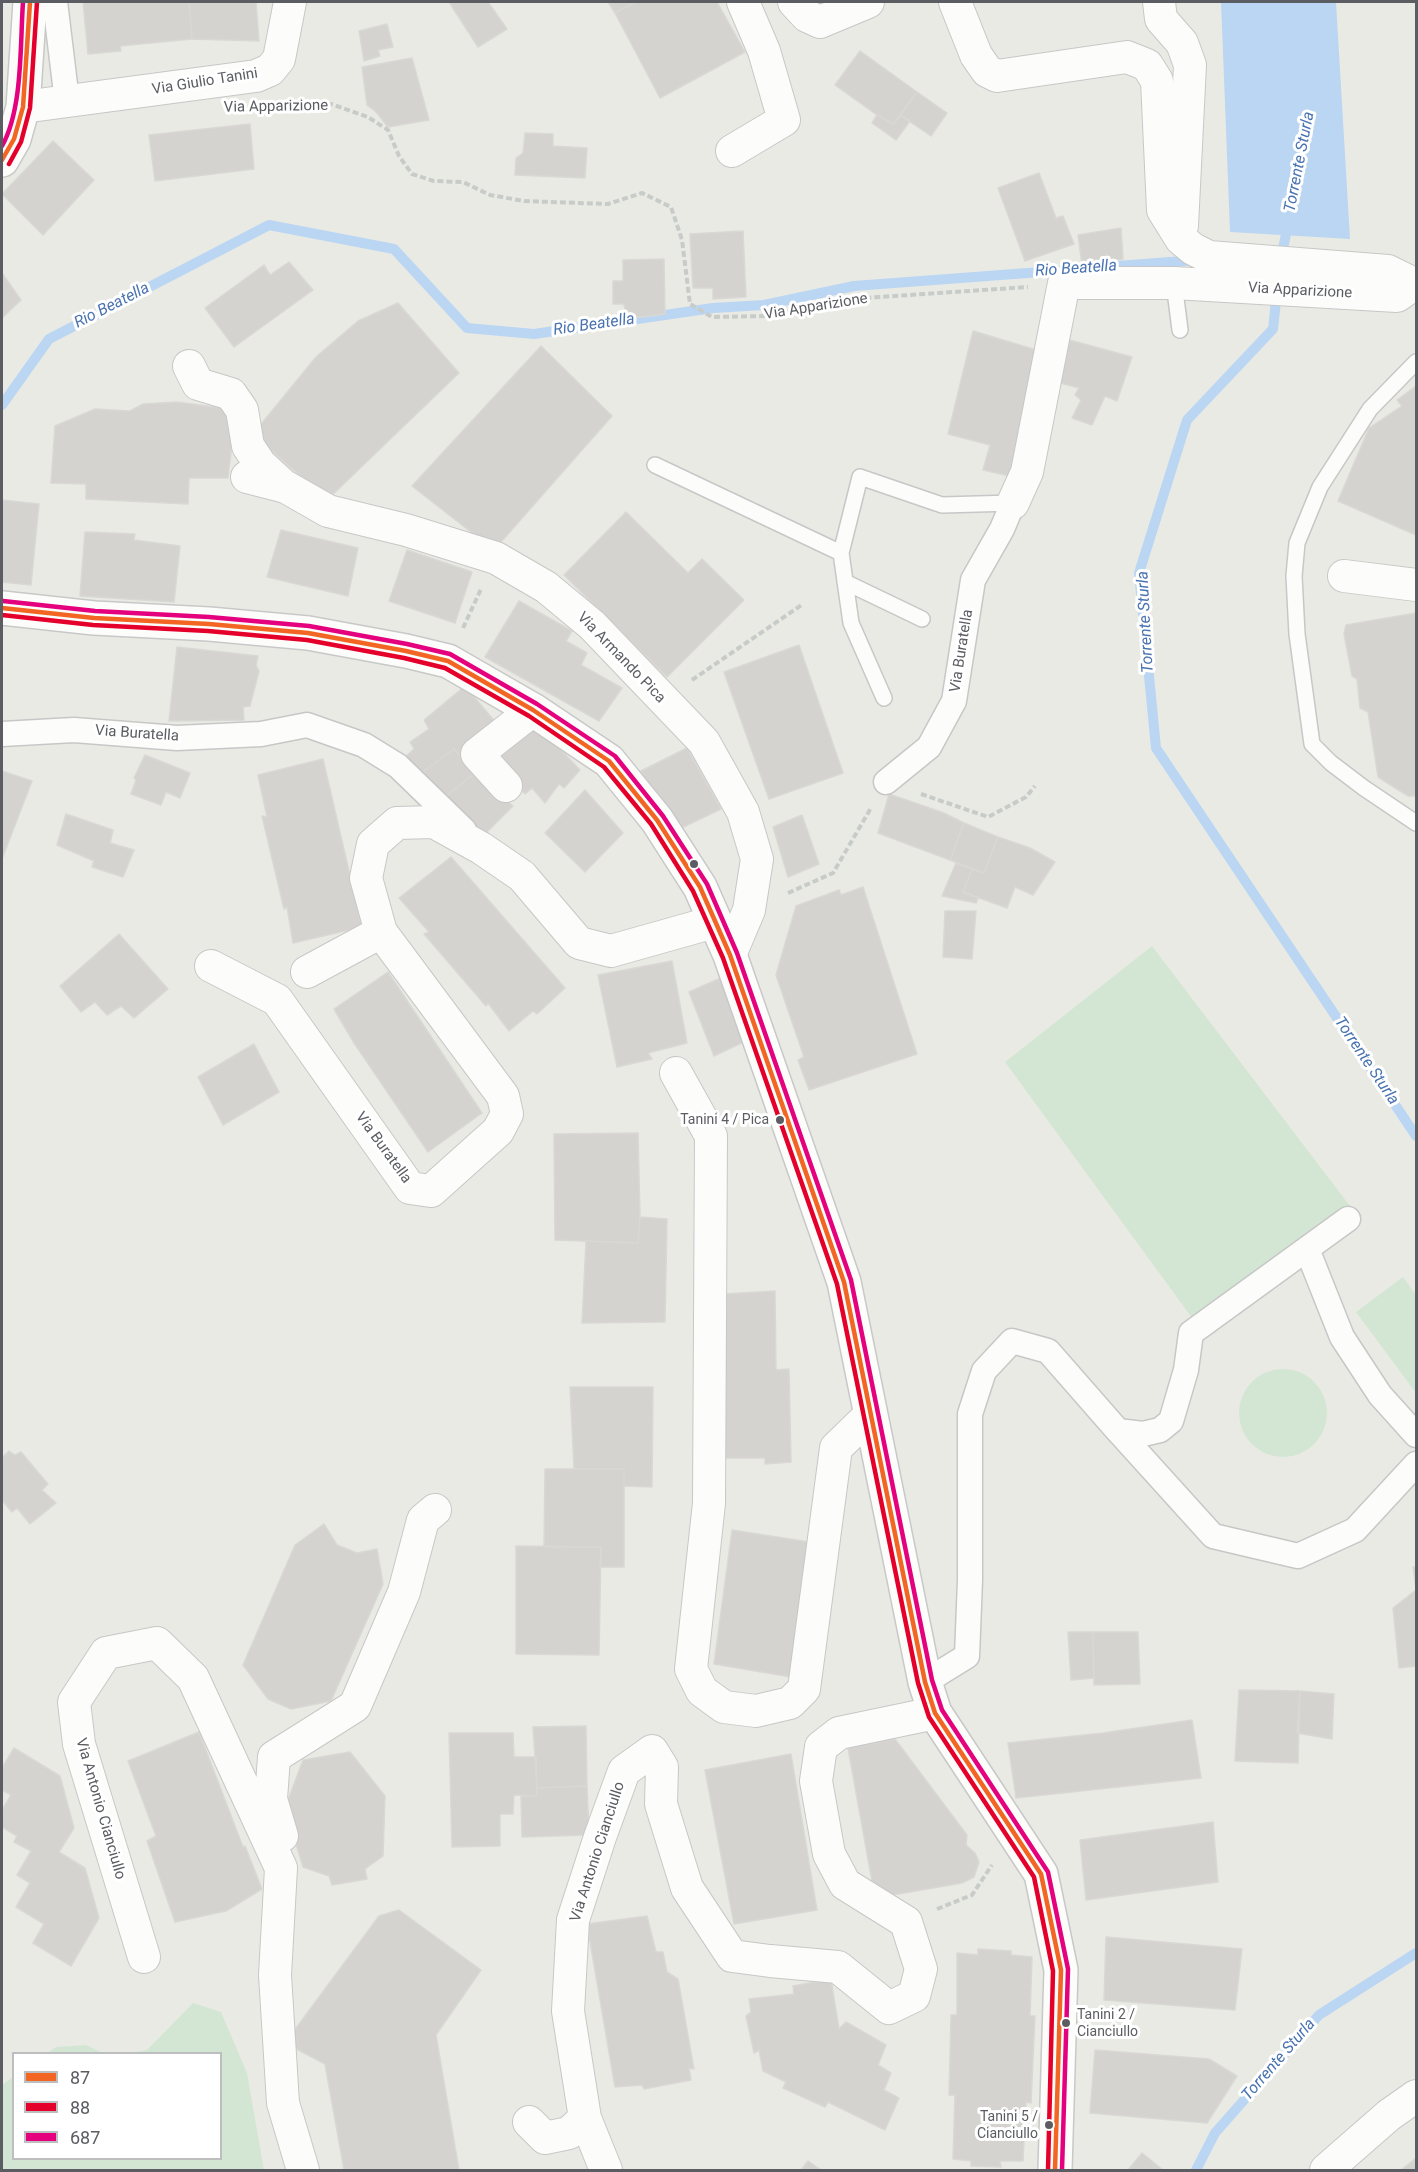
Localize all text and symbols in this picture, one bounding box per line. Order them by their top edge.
street label: Via Giulio Tanini [151,65,259,99]
street label: Via Apparizione [224,97,328,117]
water label: Torrente Sturla [1281,110,1319,214]
water label: Rio Beatella [1035,257,1117,281]
water label: Rio Beatella [71,279,153,333]
street label: Via Apparizione [1247,279,1353,303]
street label: Via Apparizione [763,290,869,324]
water label: Rio Beatella [552,310,636,340]
water label: Torrente Sturla [1134,571,1158,673]
street label: Via Buratella [947,608,977,694]
street label: Via Armando Pica [573,609,669,707]
street label: Via Buratella [94,722,180,746]
unlabelled marker [688,858,700,870]
water label: Torrente Sturla [1330,1013,1402,1109]
street label: Via Buratella [351,1109,415,1187]
place label: Tanini 4 / Pica [680,1112,769,1128]
marker: Tanini 4 / Pica [774,1114,786,1126]
street label: Via Antonio Cianciullo [71,1736,129,1882]
street label: Via Antonio Cianciullo [567,1780,629,1924]
place label: Tanini 2 / Cianciullo [1077,2007,1138,2039]
water label: Torrente Sturla [1238,2015,1320,2105]
marker: Tanini 2 / Cianciullo [1060,2017,1072,2029]
legend [12,2052,222,2160]
text: 87 [70,2067,90,2088]
text: 88 [70,2097,90,2118]
place label: Tanini 5 / Cianciullo [977,2109,1038,2142]
marker: Tanini 5 / Cianciullo [1043,2119,1055,2131]
text: 687 [70,2127,100,2148]

